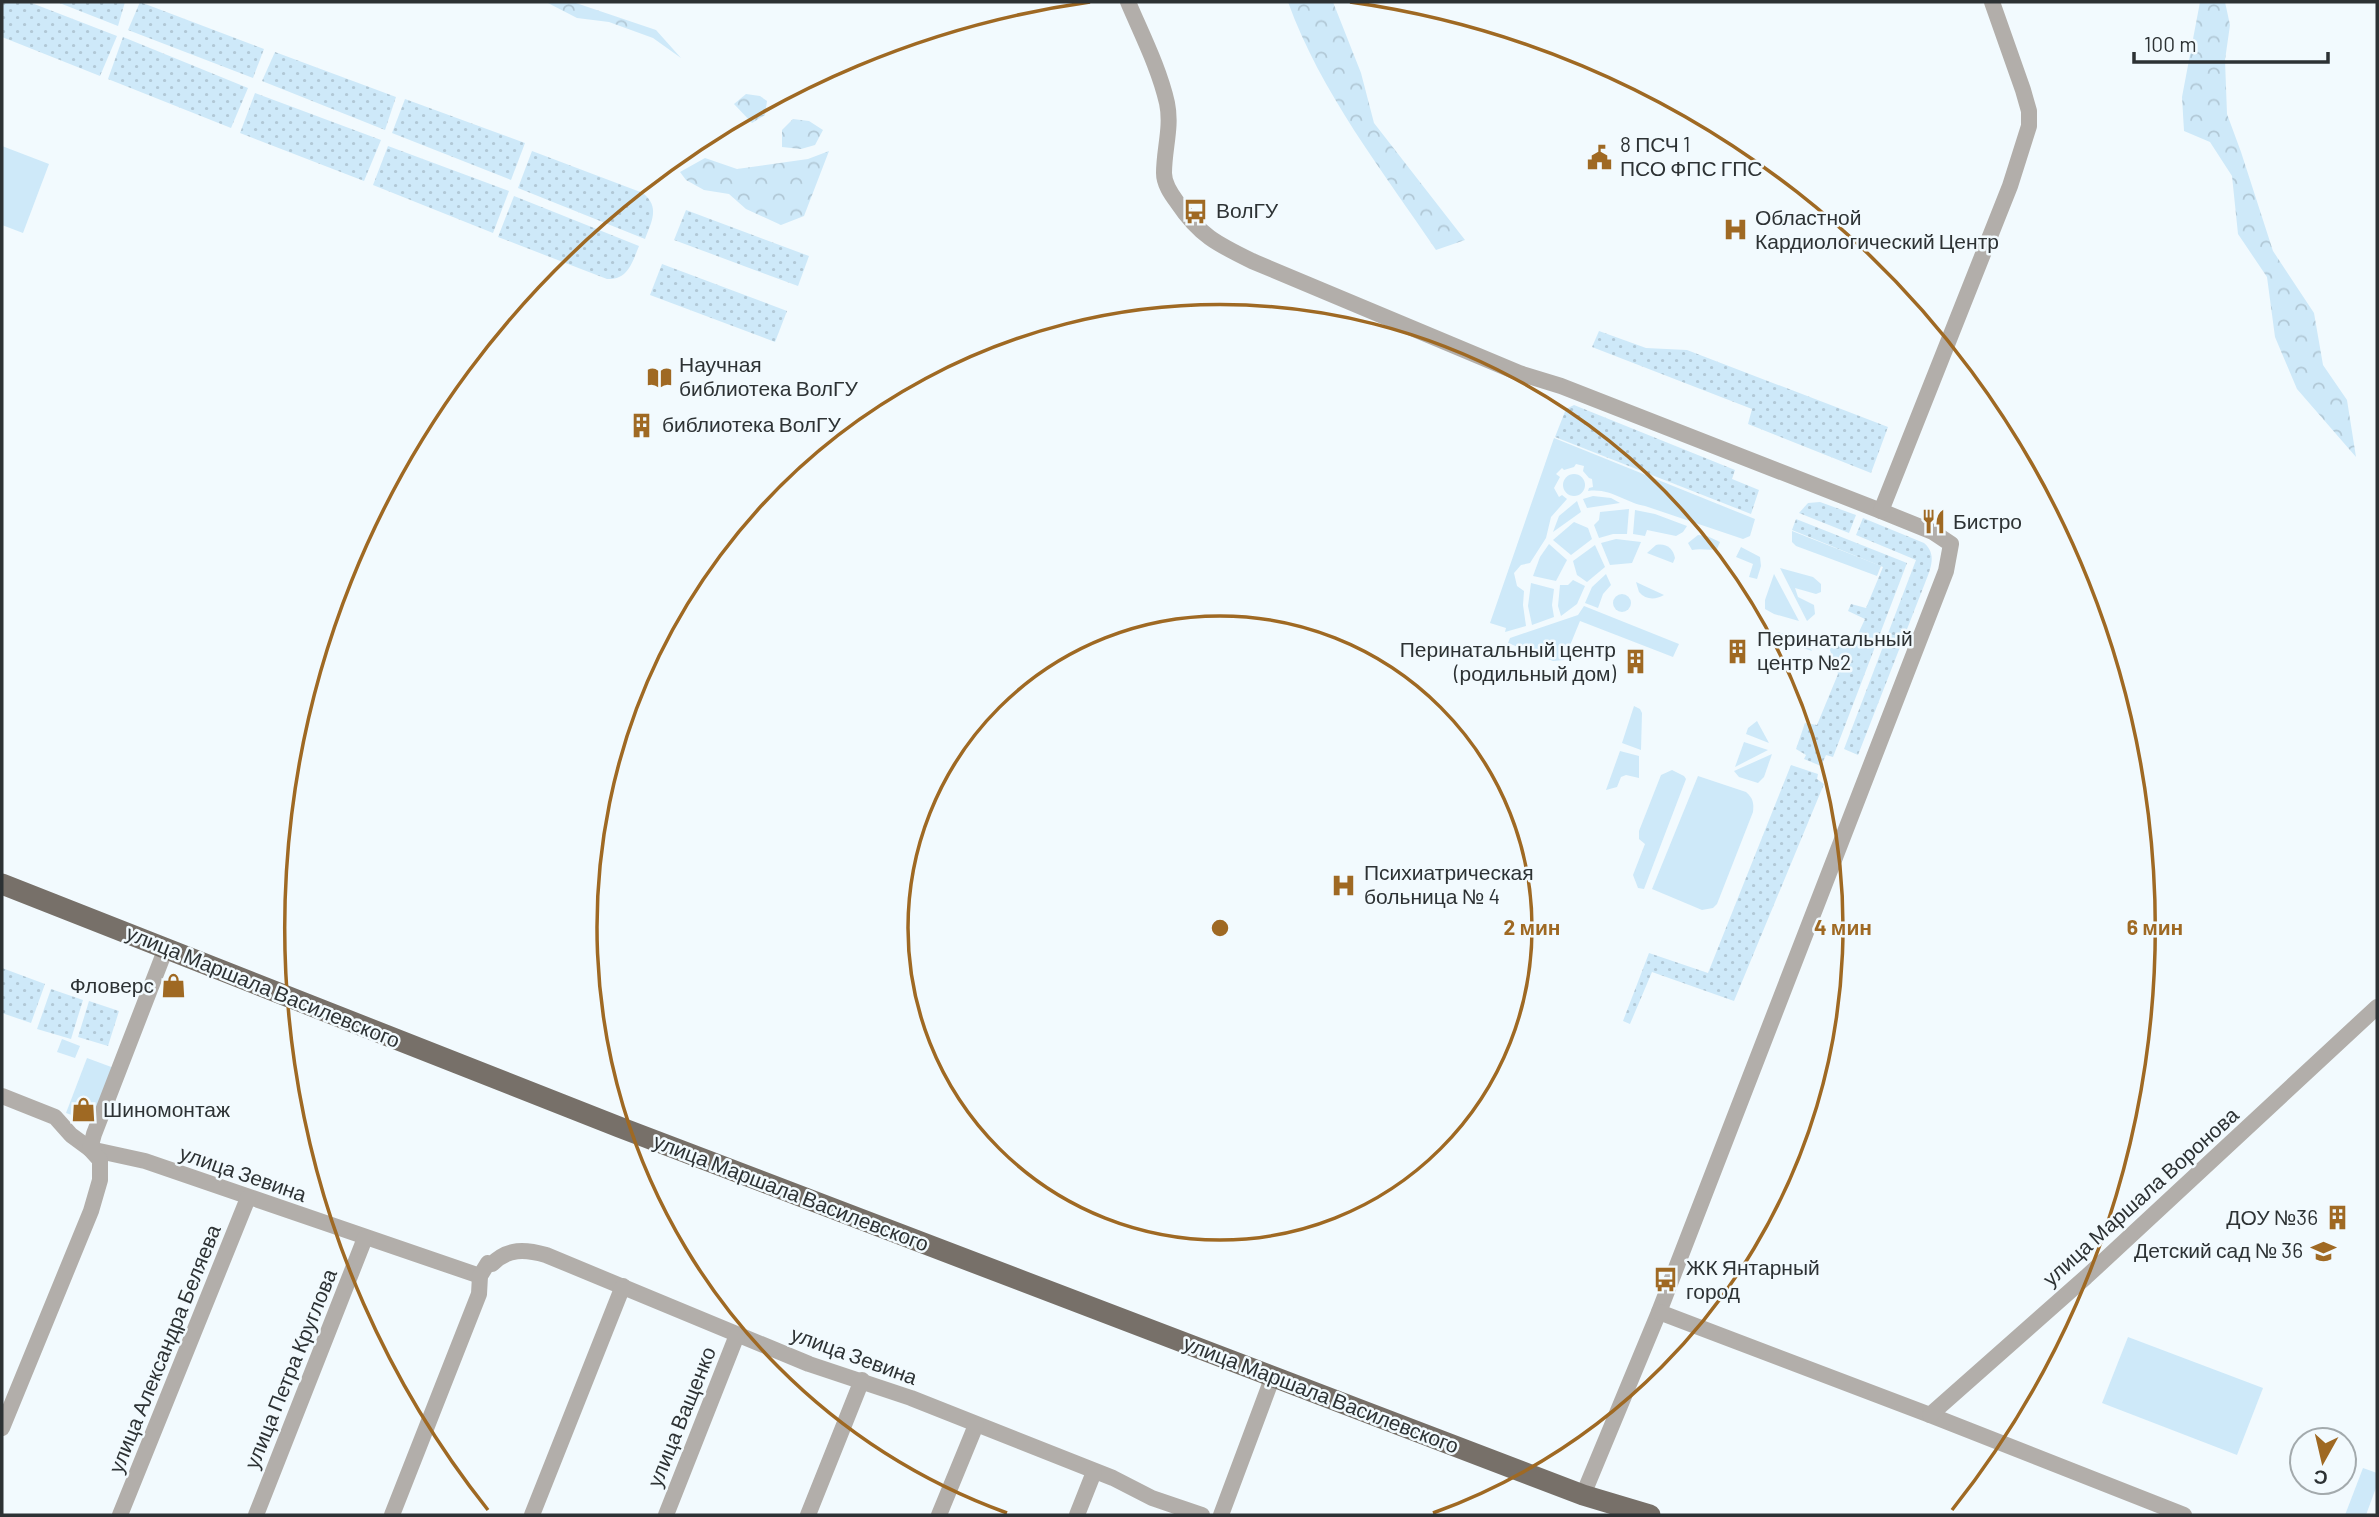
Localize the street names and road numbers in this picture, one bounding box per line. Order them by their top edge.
street label: улица Маршала Василевского [123,919,404,1052]
street label: улица Маршала Воронова [2037,1101,2243,1290]
street label: улица Маршала Василевского [650,1127,933,1256]
street label: улица Зевина [177,1139,310,1206]
street label: улица Александра Беляева [102,1220,225,1476]
street label: улица Петра Круглова [238,1265,341,1472]
street label: улица Зевина [788,1320,921,1389]
street label: улица Маршала Василевского [1180,1329,1463,1458]
street label: улица Ващенко [641,1343,720,1490]

